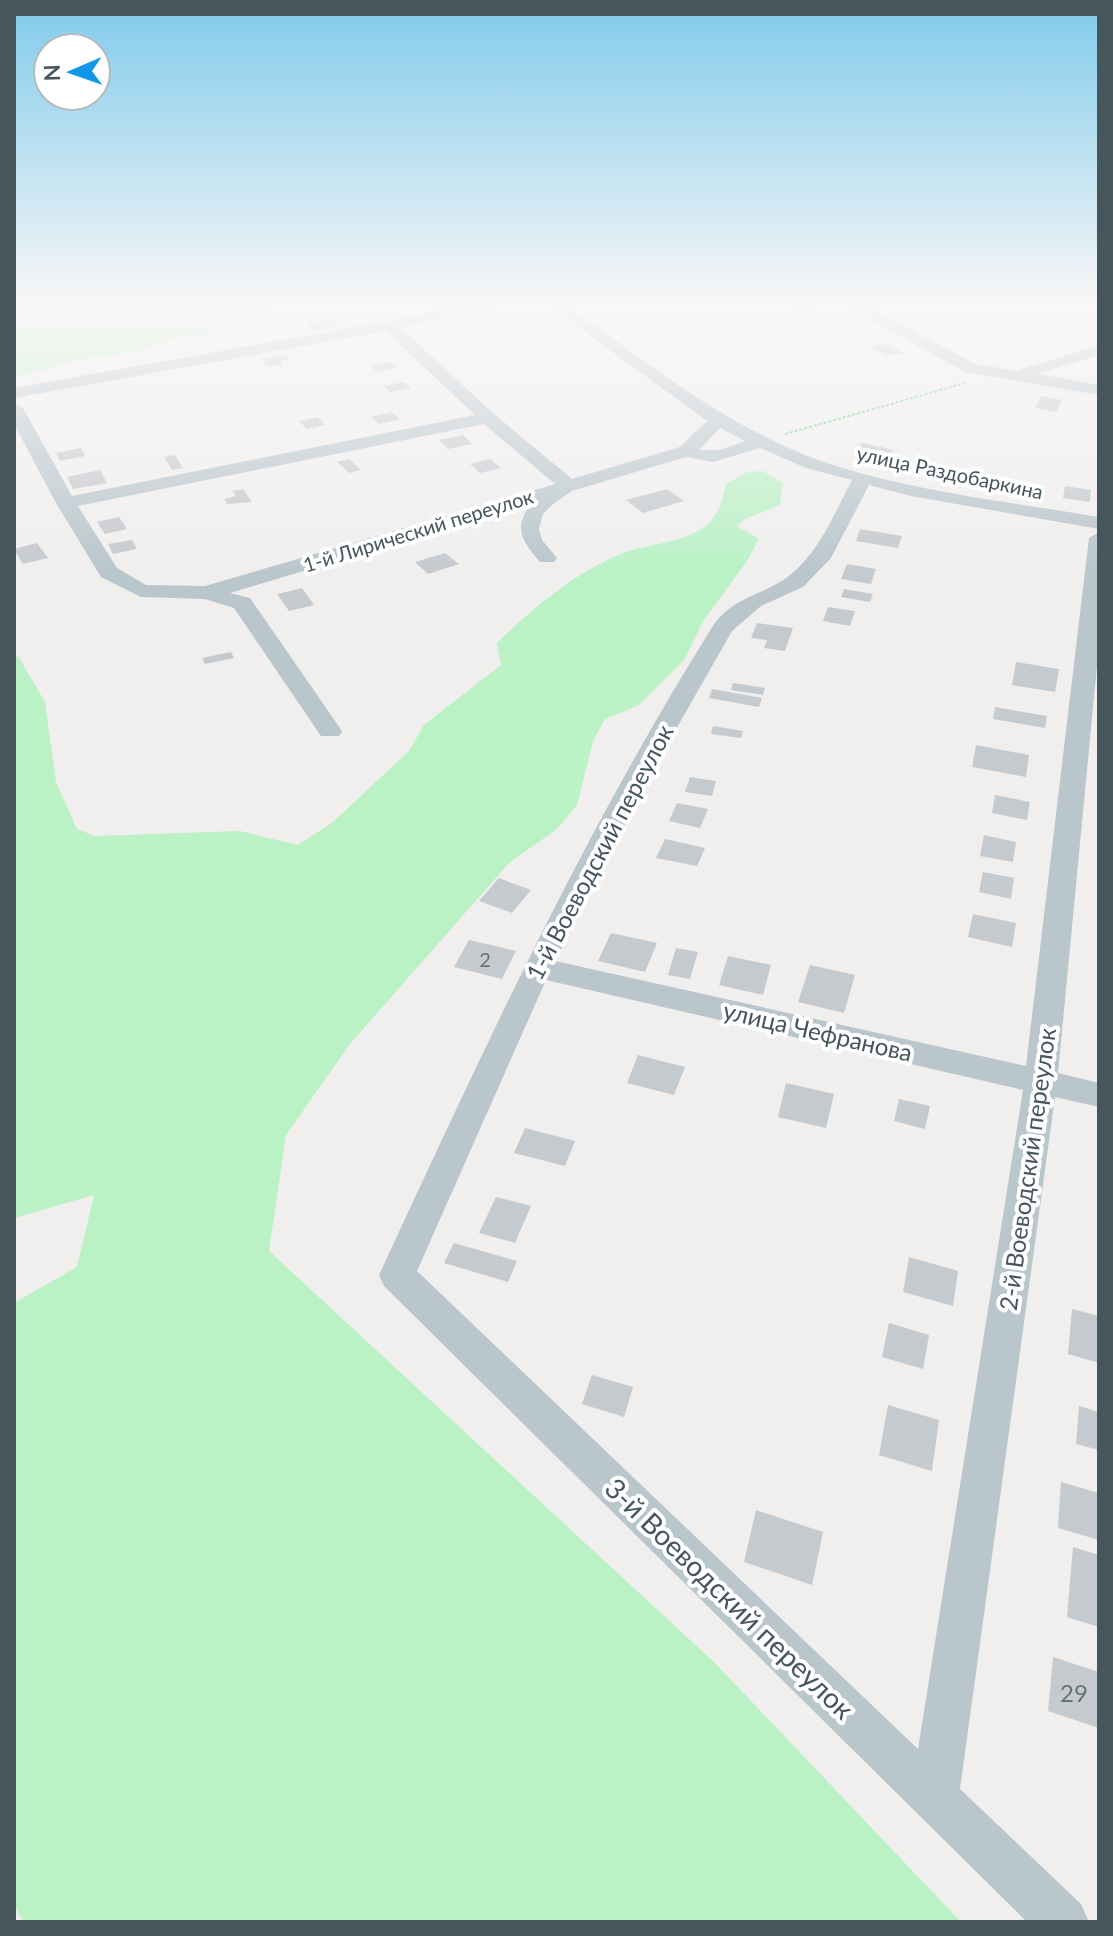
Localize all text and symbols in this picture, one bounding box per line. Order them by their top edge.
north arrow [32,32,112,112]
text: N [38,64,65,82]
street label: улица Раздобаркина [855,441,1045,503]
street label: 1-й Лирический переулок [300,483,537,576]
street label: 1-й Воеводский переулок [519,719,679,985]
house number: 2 [479,947,491,971]
street label: улица Чефранова [721,995,915,1067]
street label: 2-й Воеводский переулок [993,1025,1061,1312]
street label: 3-й Воеводский переулок [599,1470,862,1726]
house number: 29 [1060,1678,1088,1707]

